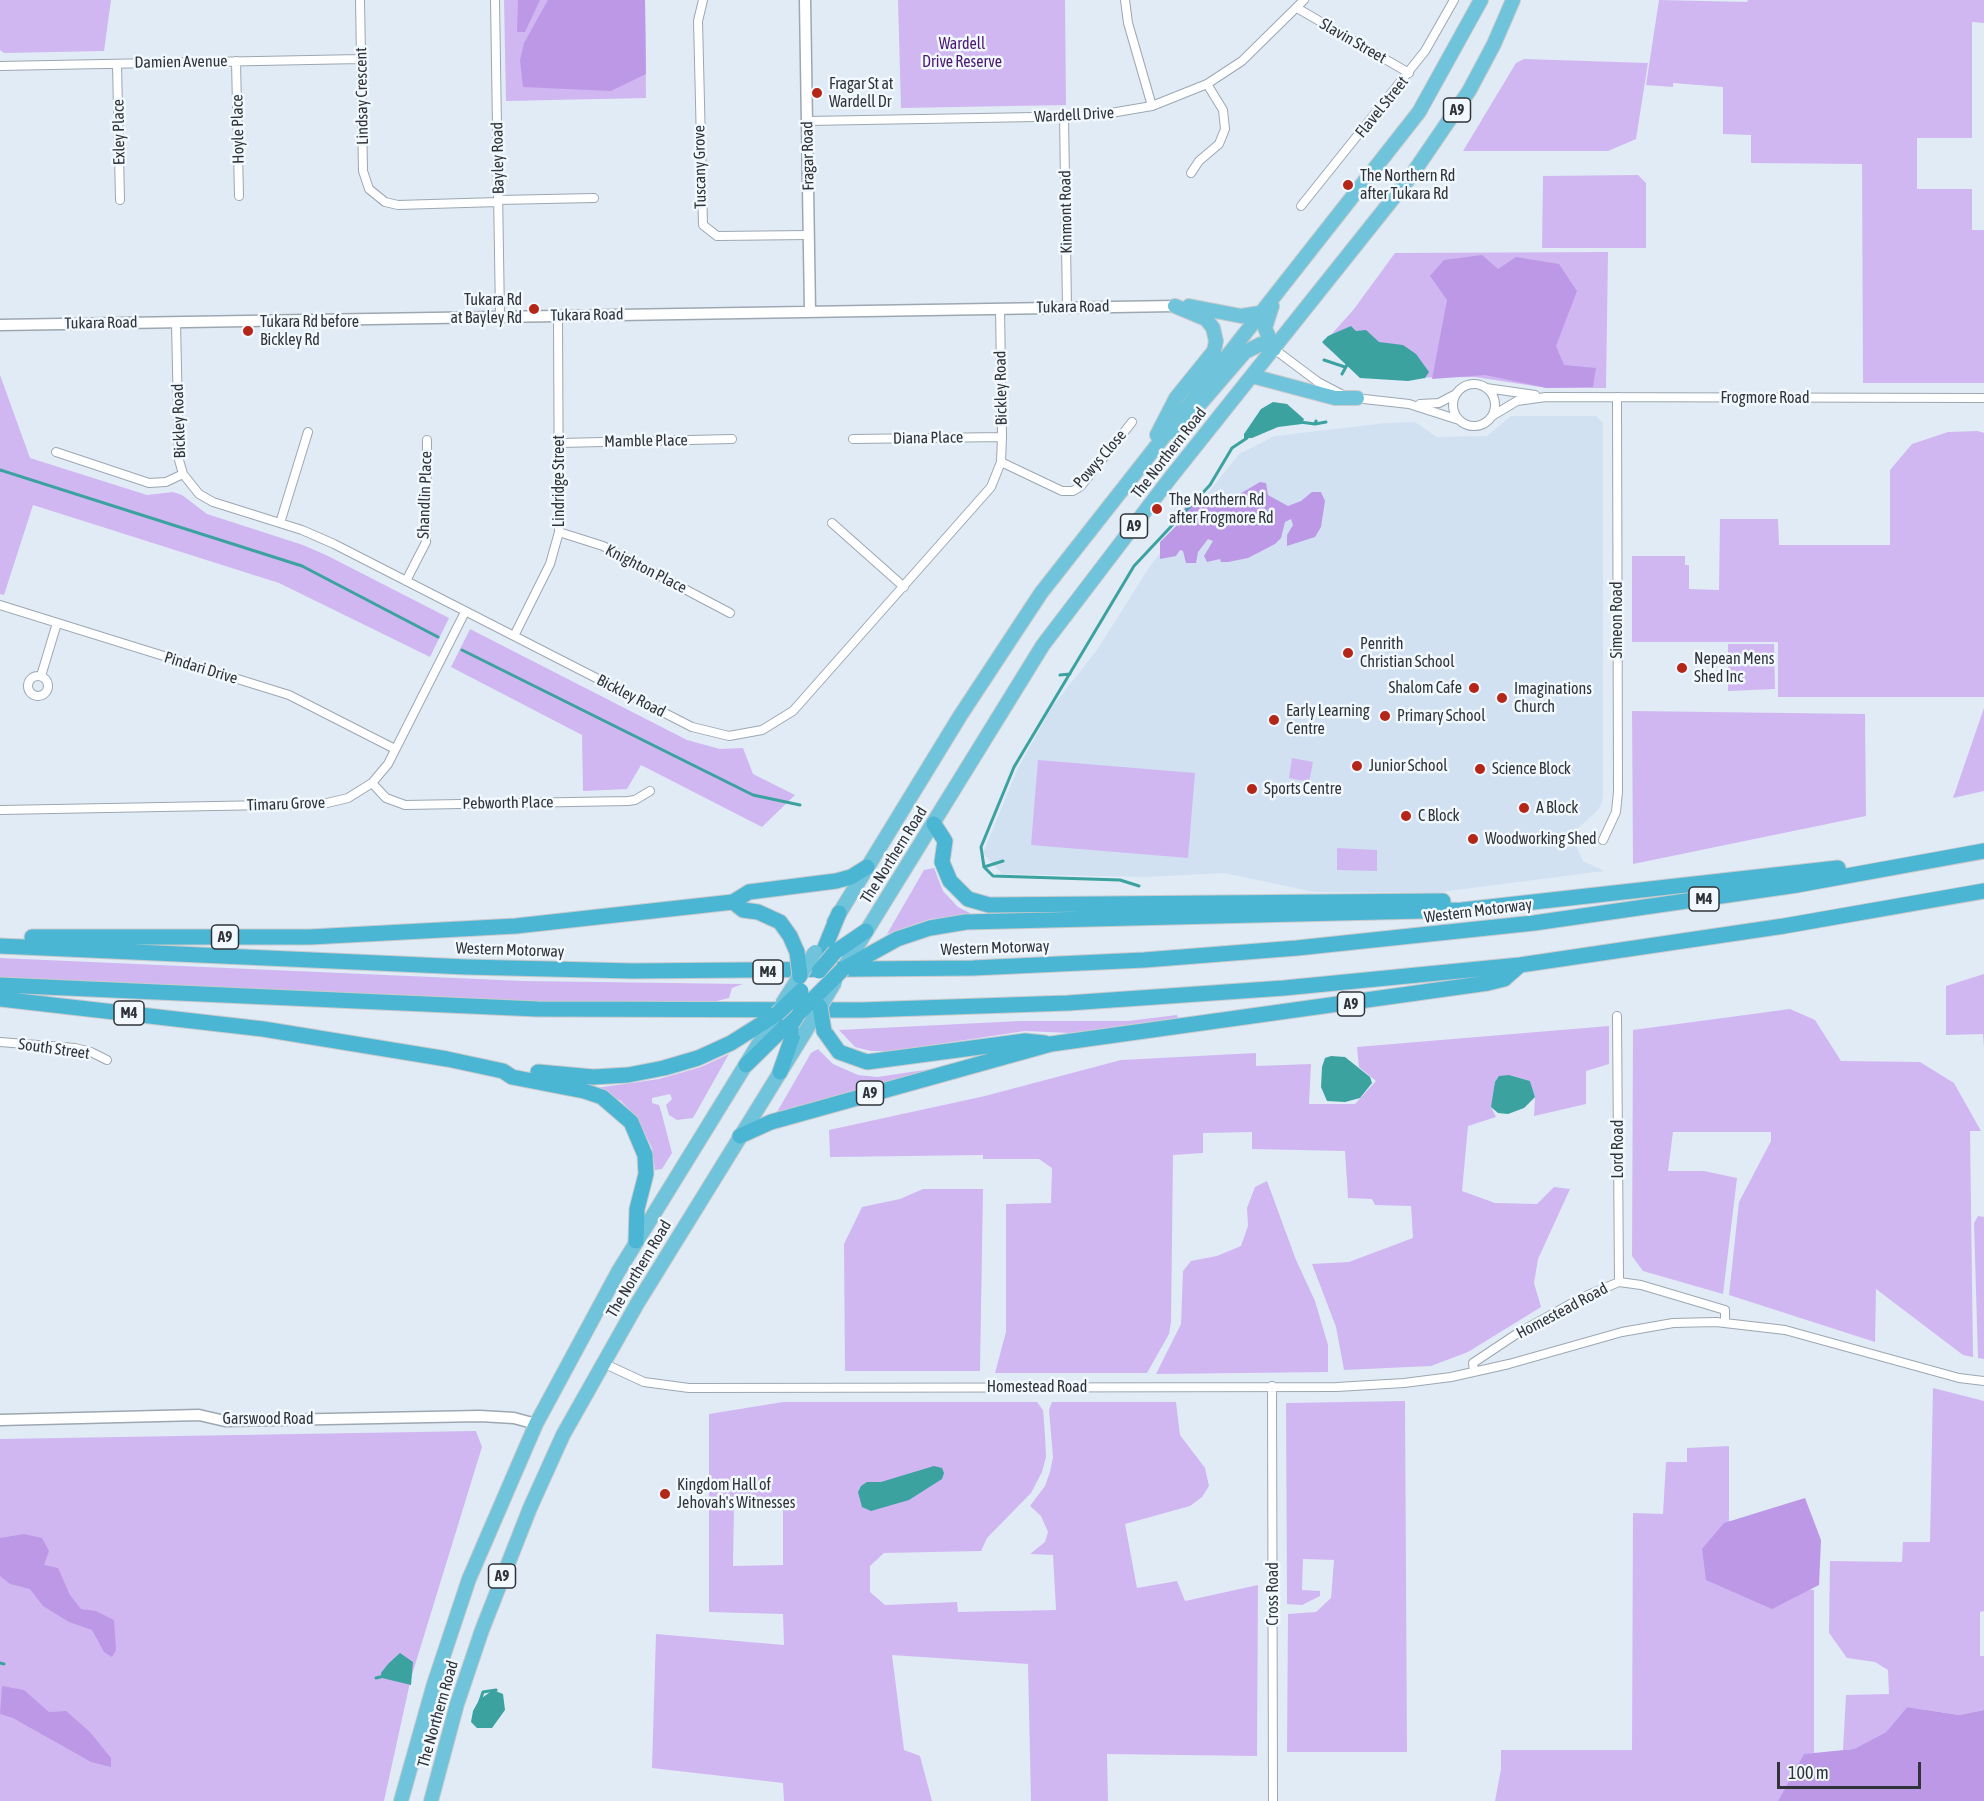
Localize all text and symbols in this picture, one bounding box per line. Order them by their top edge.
street label: Slavin Street [1316,14,1390,68]
park label: Wardell Drive Reserve [922,34,1002,72]
street label: Lindsay Crescent [352,47,372,145]
street label: Damien Avenue [134,52,228,72]
street label: Flavel Street [1351,72,1413,142]
place label: Fragar St at Wardell Dr [829,74,893,112]
marker: Fragar St at Wardell Dr [810,86,824,100]
street label: Hoyle Place [228,94,248,164]
road number: A9 [1444,98,1470,122]
street label: Exley Place [109,99,129,165]
street label: Wardell Drive [1034,103,1114,127]
street label: Fragar Road [798,121,818,191]
street label: Bayley Road [488,122,508,194]
street label: Tuscany Grove [690,125,710,209]
place label: The Northern Rd after Tukara Rd [1360,166,1455,204]
street label: Kinmont Road [1056,170,1076,254]
marker: The Northern Rd after Tukara Rd [1341,178,1355,192]
place label: Tukara Rd at Bayley Rd [451,290,522,328]
street label: Tukara Road [1036,297,1110,317]
marker: Tukara Rd at Bayley Rd [527,302,541,316]
street label: Tukara Road [550,305,624,325]
place label: Tukara Rd before Bickley Rd [260,312,359,350]
street label: Tukara Road [64,313,138,333]
marker: Tukara Rd before Bickley Rd [241,324,255,338]
street label: Bickley Road [991,350,1011,426]
street label: Bickley Road [168,383,190,459]
street label: Frogmore Road [1720,388,1810,408]
street label: The Northern Road [1127,404,1211,502]
street label: Powys Close [1070,426,1130,492]
street label: Diana Place [893,428,963,448]
street label: Mamble Place [604,431,688,451]
street label: Lindridge Street [549,435,569,527]
street label: Shandlin Place [414,451,436,539]
place label: The Northern Rd after Frogmore Rd [1169,490,1274,528]
marker: The Northern Rd after Frogmore Rd [1150,502,1164,516]
road number: A9 [1120,514,1148,538]
street label: Knighton Place [602,540,690,598]
street label: Simeon Road [1607,581,1627,659]
place label: Penrith Christian School [1360,634,1454,672]
marker: Penrith Christian School [1341,646,1355,660]
street label: Pindari Drive [162,648,240,688]
place label: Nepean Mens Shed Inc [1694,649,1774,687]
marker: Nepean Mens Shed Inc [1675,661,1689,675]
street label: Bickley Road [593,670,669,722]
place label: Shalom Cafe [1388,678,1462,698]
place label: Imaginations Church [1514,679,1592,717]
marker: Shalom Cafe [1467,681,1481,695]
marker: Imaginations Church [1495,691,1509,705]
place label: Early Learning Centre [1286,701,1370,739]
place label: Primary School [1397,706,1485,726]
marker: Primary School [1378,709,1392,723]
marker: Early Learning Centre [1267,713,1281,727]
place label: Junior School [1369,756,1447,776]
marker: Junior School [1350,759,1364,773]
place label: Science Block [1492,759,1571,779]
marker: Science Block [1473,762,1487,776]
place label: Sports Centre [1264,779,1342,799]
marker: Sports Centre [1245,782,1259,796]
street label: Timaru Grove [247,793,325,815]
street label: Pebworth Place [462,793,554,813]
place label: A Block [1536,798,1578,818]
marker: A Block [1517,801,1531,815]
street label: The Northern Road [857,803,931,907]
place label: C Block [1418,806,1460,826]
marker: C Block [1399,809,1413,823]
place label: Woodworking Shed [1485,829,1597,849]
marker: Woodworking Shed [1466,832,1480,846]
road number: M4 [1689,887,1719,911]
street label: Western Motorway [1423,895,1533,927]
road number: A9 [212,925,238,949]
street label: Western Motorway [940,937,1050,959]
street label: Western Motorway [455,939,565,961]
road number: M4 [753,960,783,984]
road number: A9 [1338,992,1364,1016]
road number: M4 [114,1001,144,1025]
street label: South Street [17,1035,91,1063]
road number: A9 [856,1081,884,1105]
street label: Lord Road [1608,1120,1628,1178]
street label: The Northern Road [602,1217,676,1321]
street label: Homestead Road [1513,1279,1611,1343]
street label: Homestead Road [987,1377,1087,1397]
street label: Garswood Road [222,1409,314,1429]
place label: Kingdom Hall of Jehovah's Witnesses [677,1475,795,1513]
marker: Kingdom Hall of Jehovah's Witnesses [658,1487,672,1501]
street label: Cross Road [1263,1562,1283,1626]
road number: A9 [488,1564,516,1588]
street label: The Northern Road [414,1658,462,1770]
scale bar [1780,1750,1924,1788]
text: 100 m [1788,1762,1829,1783]

